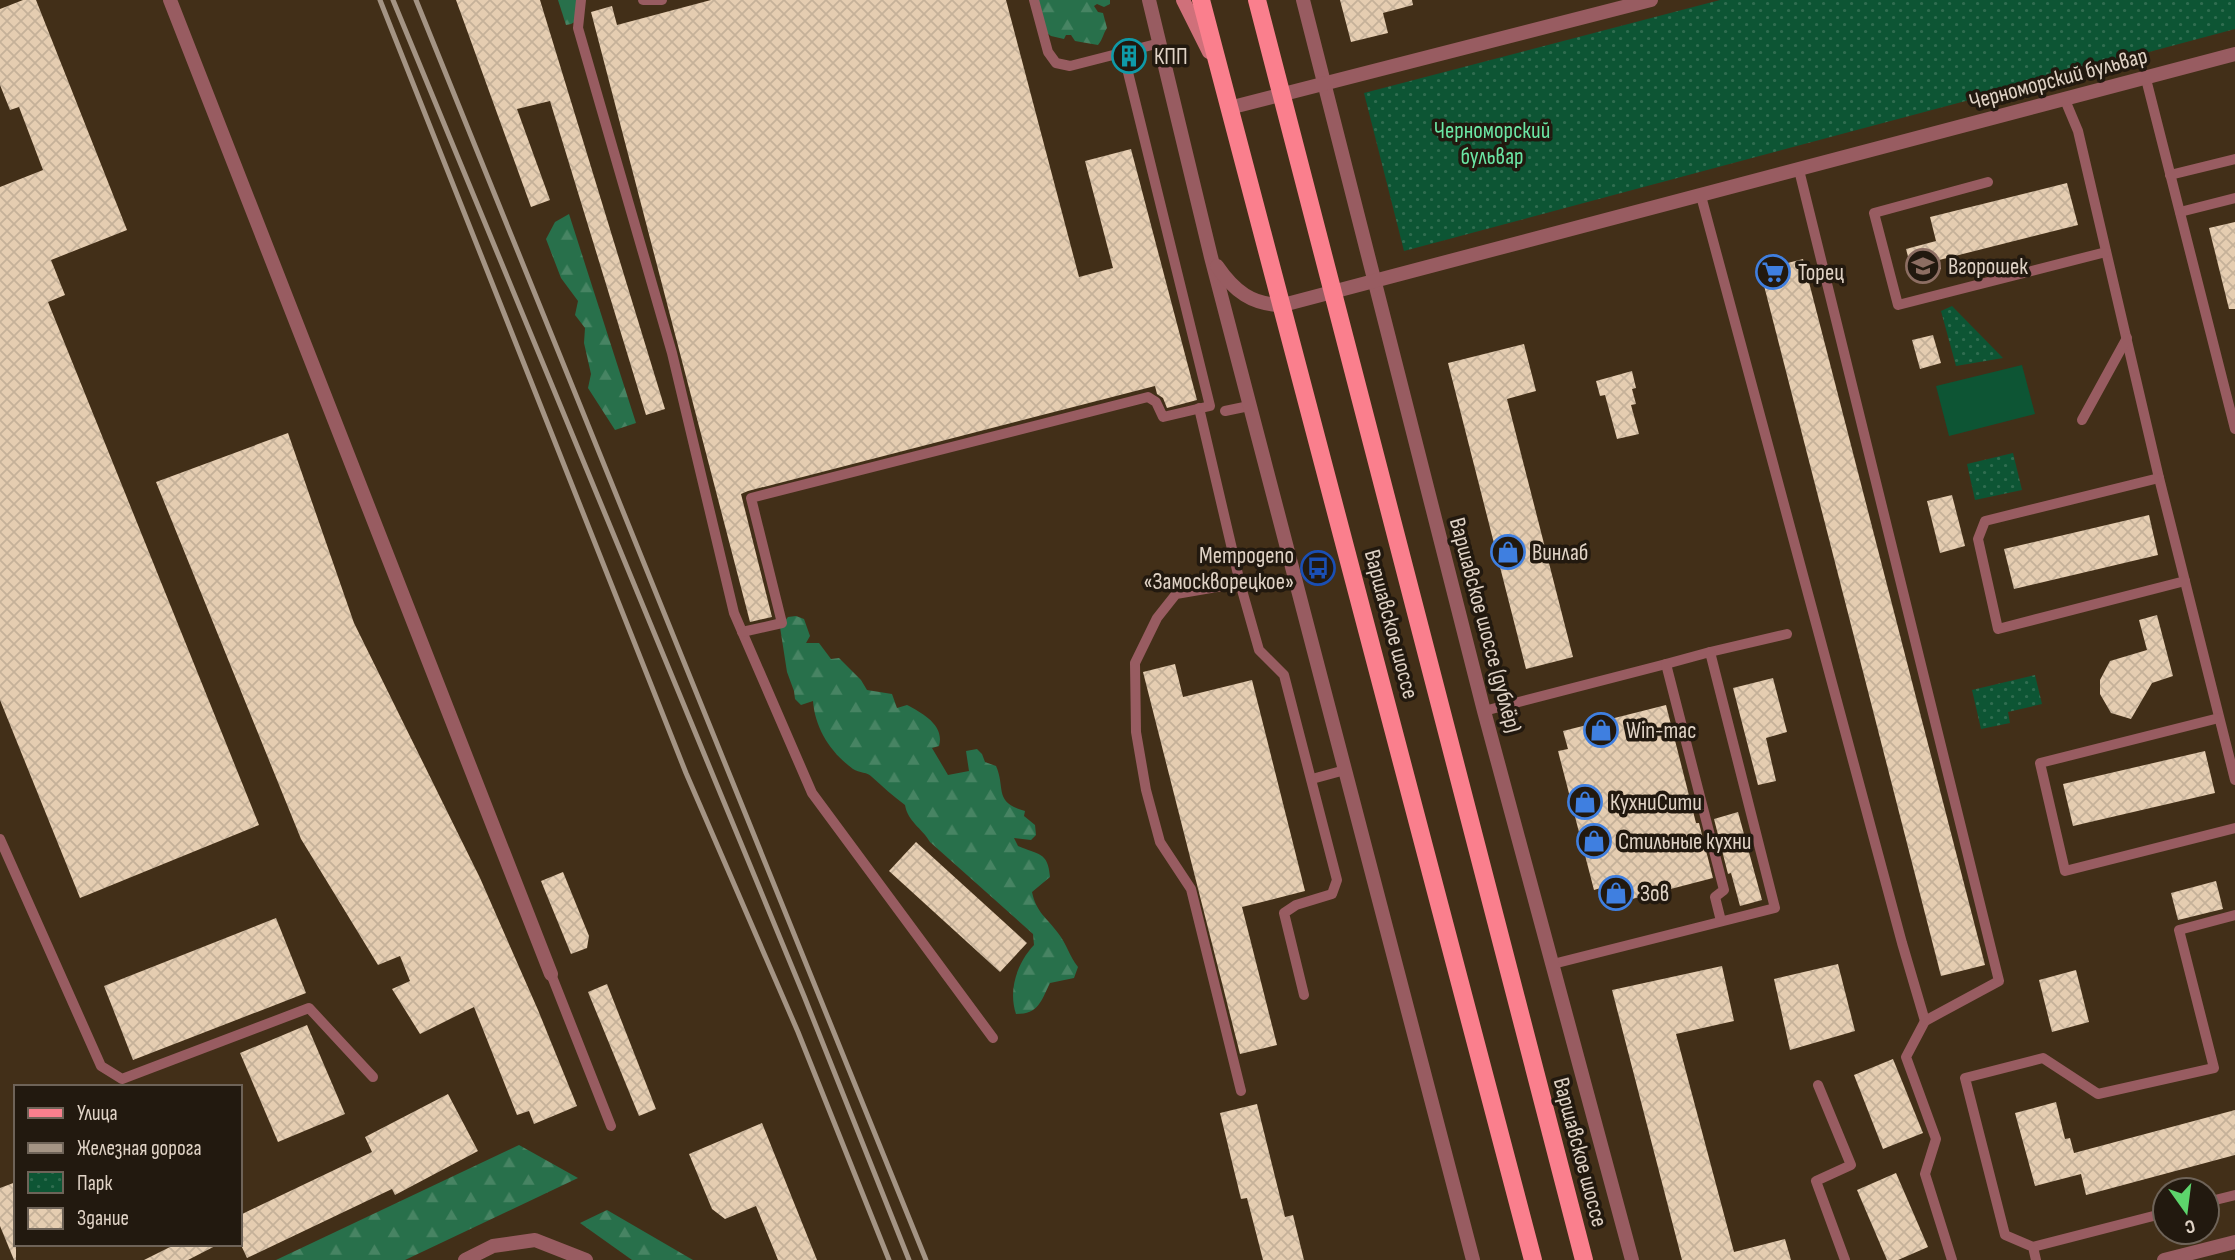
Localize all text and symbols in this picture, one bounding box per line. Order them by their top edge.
building icon: КПП [1110,37,1148,75]
street label: Черноморский бульвар [1966,42,2150,116]
place label: КПП [1154,43,1188,71]
park label: Черноморский бульвар [1434,117,1550,171]
school or university icon: Вгорошек [1904,247,1942,285]
supermarket icon: Торец [1754,253,1792,291]
place label: Вгорошек [1948,253,2028,281]
place label: Торец [1798,259,1844,287]
street label: Варшавское шоссе (дублёр) [1443,515,1527,736]
shop icon: Винлаб [1489,533,1527,571]
place label: Винлаб [1532,539,1588,567]
place label: Метродепо «Замоскворецкое» [1143,542,1294,596]
street label: Варшавское шоссе [1358,547,1424,702]
bus stop icon: Метродепо «Замоскворецкое» [1299,549,1337,587]
shop icon: Win-mac [1582,711,1620,749]
place label: Win-mac [1626,717,1696,745]
shop icon: КухниСити [1566,783,1604,821]
place label: КухниСити [1610,789,1702,817]
shop icon: Стильные кухни [1575,822,1613,860]
place label: Стильные кухни [1618,828,1751,856]
shop icon: Зов [1597,874,1635,912]
place label: Зов [1640,880,1669,908]
street label: Варшавское шоссе [1547,1075,1613,1230]
legend [14,1085,242,1246]
text: Улица [77,1101,118,1126]
text: Железная дорога [77,1136,202,1161]
text: Парк [77,1171,112,1196]
north arrow [2151,1176,2221,1246]
text: Здание [77,1206,129,1231]
text: С [2182,1214,2197,1238]

